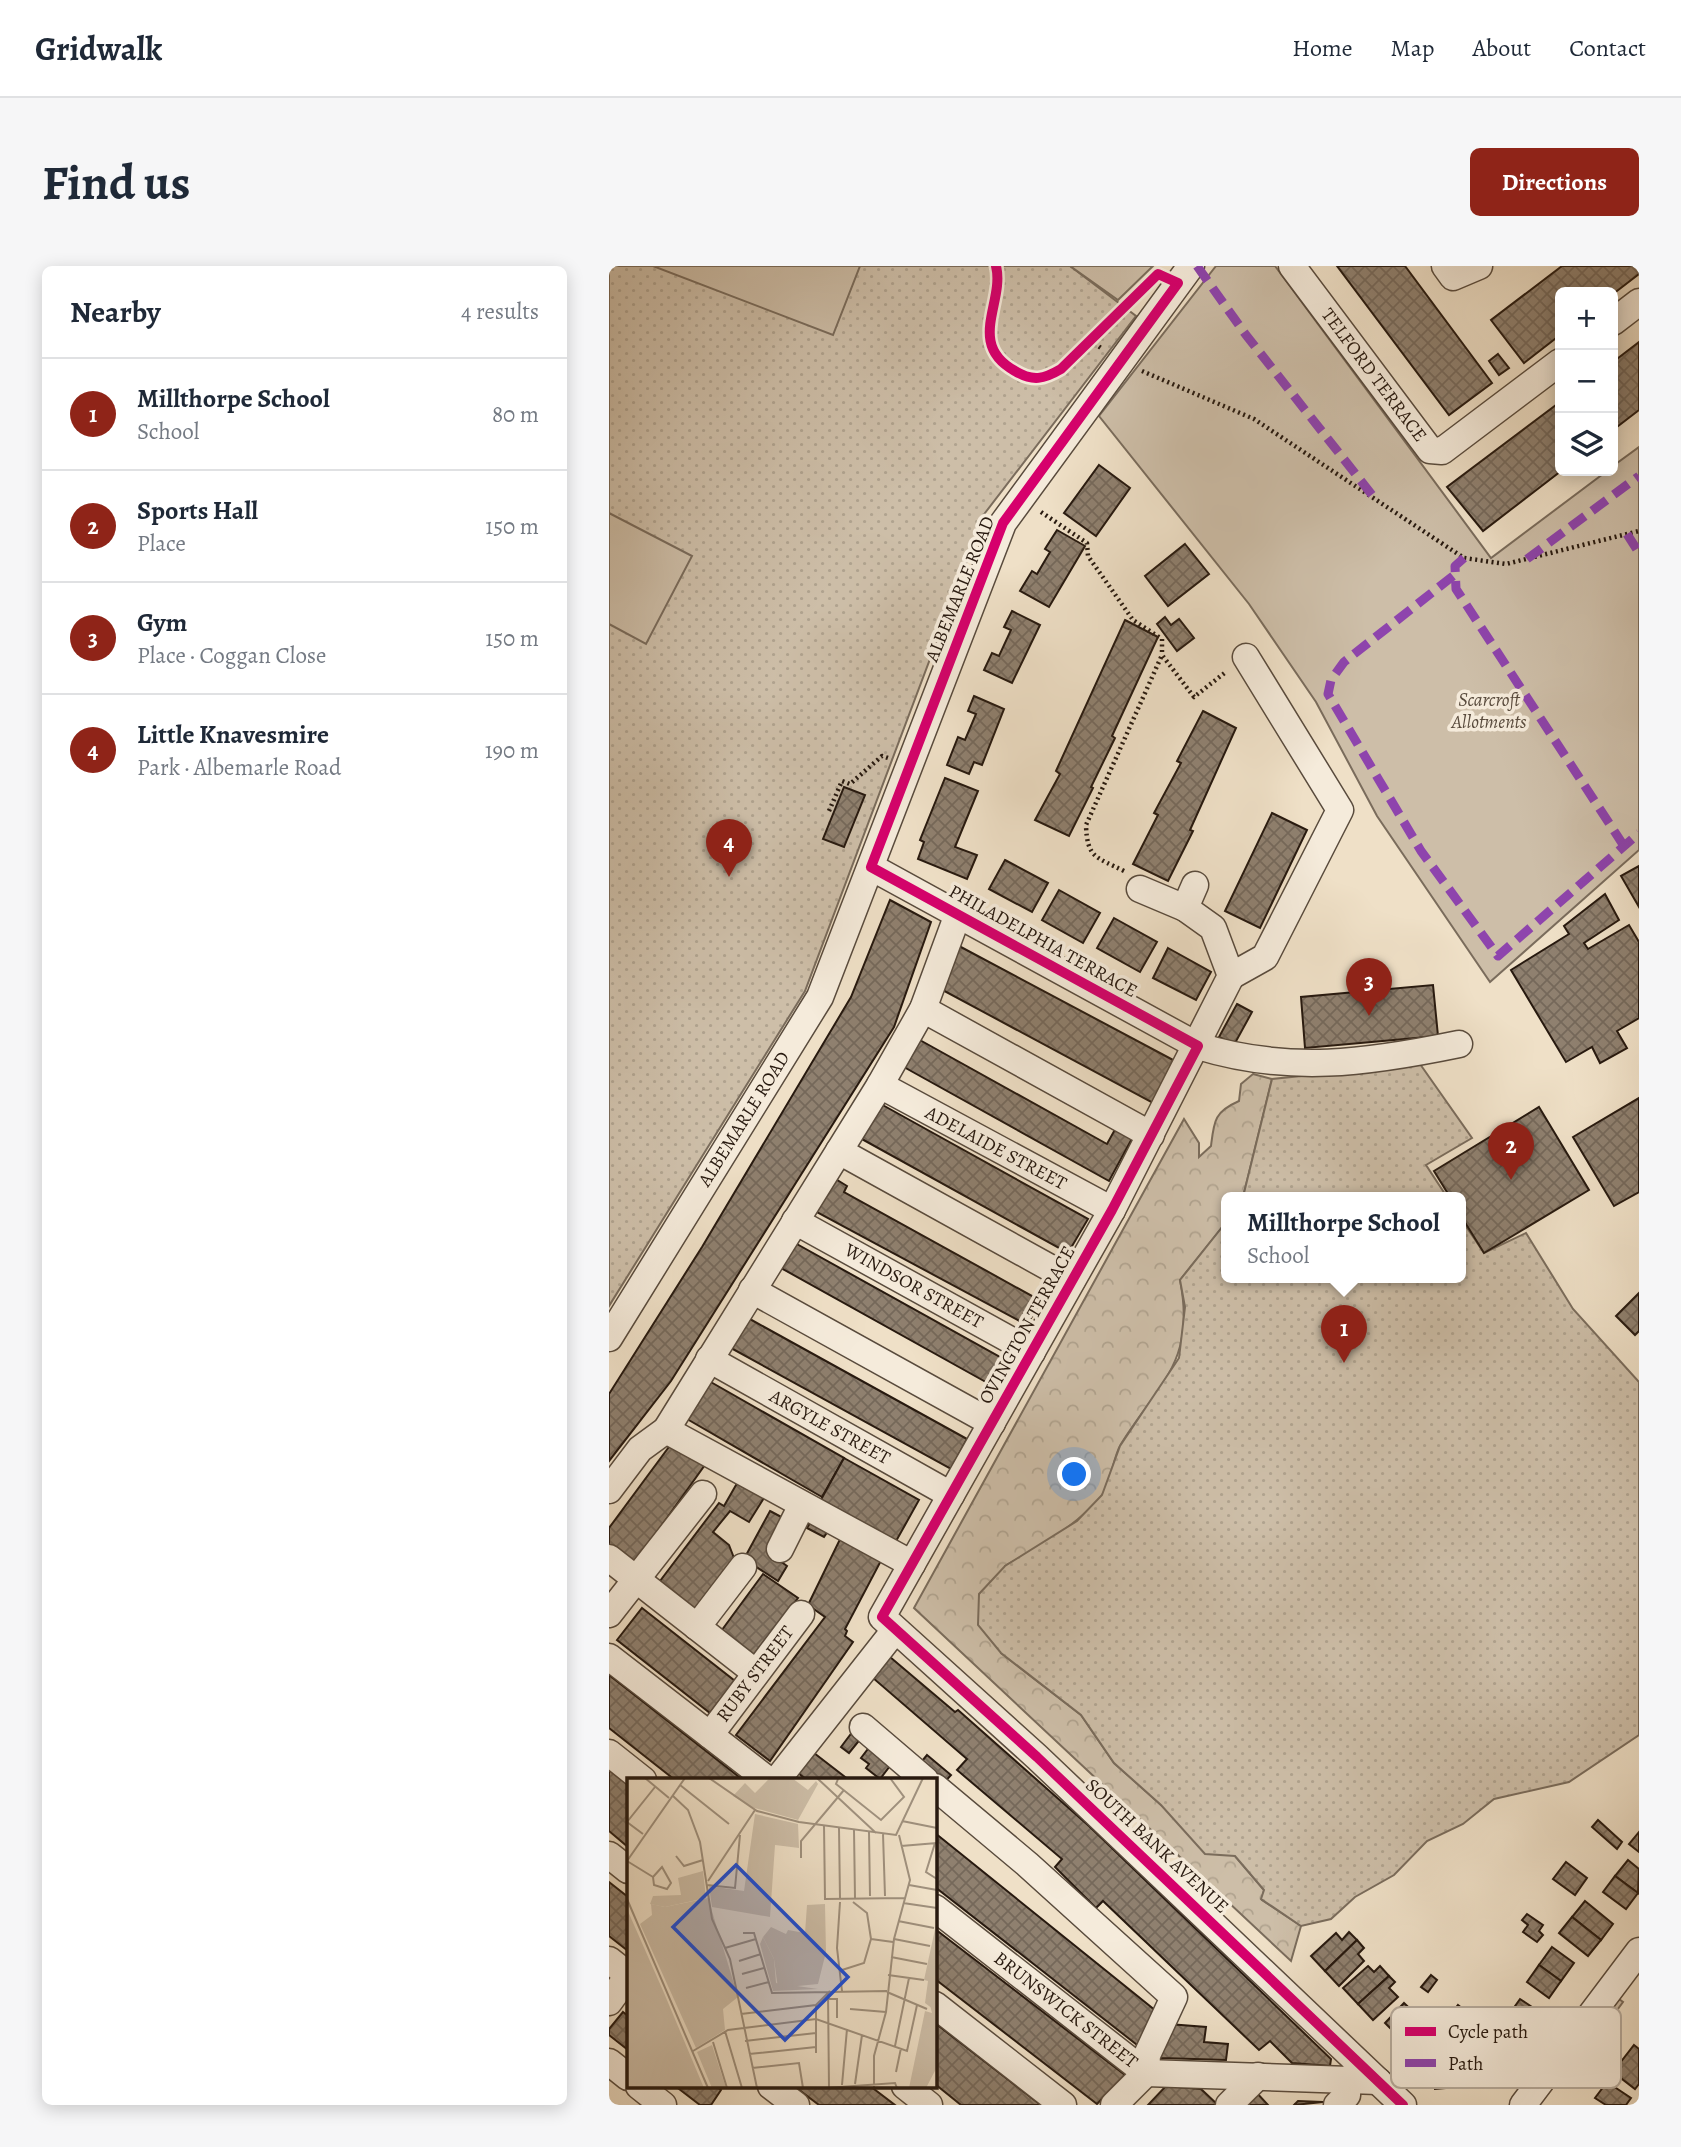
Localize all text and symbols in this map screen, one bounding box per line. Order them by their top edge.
text: Gridwalk [35,26,162,71]
text: Home [1292,32,1353,64]
text: Map [1391,32,1435,64]
text: About [1473,32,1531,64]
text: Contact [1569,32,1646,64]
button: Directions [1470,148,1639,216]
text: Find us [42,149,190,216]
map controls [1555,287,1618,476]
button: + [1555,287,1618,350]
text: Nearby [70,292,161,332]
text: 4 results [461,296,539,327]
street label: TELFORD TERRACE [1315,303,1433,447]
button: − [1555,350,1618,413]
text: Millthorpe School [137,381,330,416]
text: 1 [89,399,97,430]
text: 80 m [492,399,539,430]
button: layers [1555,413,1618,476]
text: School [137,416,199,447]
text: Sports Hall [137,493,258,528]
text: 2 [87,511,99,542]
text: 150 m [485,511,539,542]
street label: ALBEMARLE ROAD [919,512,1001,667]
text: Place [137,528,186,559]
text: Gym [137,605,187,640]
text: 3 [88,623,98,654]
text: 150 m [485,623,539,654]
text: Place · Coggan Close [137,640,326,671]
park label: Scarcroft Allotments [1451,687,1527,735]
text: Little Knavesmire [137,717,329,752]
text: 4 [88,735,98,766]
text: 190 m [485,735,539,766]
text: Park · Albemarle Road [137,752,341,783]
pin: 4 [706,819,752,877]
street label: PHILADELPHIA TERRACE [944,878,1142,1004]
pin: 3 [1346,958,1392,1016]
street label: ALBEMARLE ROAD [691,1046,796,1192]
street label: ADELAIDE STREET [920,1099,1072,1197]
pin: 2 [1488,1122,1534,1180]
popup [1221,1192,1466,1283]
text: Millthorpe School [1247,1205,1440,1240]
street label: WINDSOR STREET [839,1237,989,1335]
text: School [1247,1240,1309,1271]
street label: OVINGTON TERRACE [973,1241,1081,1409]
pin: 1 [1321,1305,1367,1363]
street label: ARGYLE STREET [764,1383,896,1471]
your location [1057,1457,1091,1491]
street label: RUBY STREET [710,1620,800,1728]
street label: SOUTH BANK AVENUE [1080,1773,1234,1919]
inset map [627,1778,936,2088]
street label: BRUNSWICK STREET [989,1945,1144,2075]
legend [1391,2007,1621,2088]
text: Cycle path [1448,2019,1528,2045]
text: Path [1448,2051,1483,2077]

